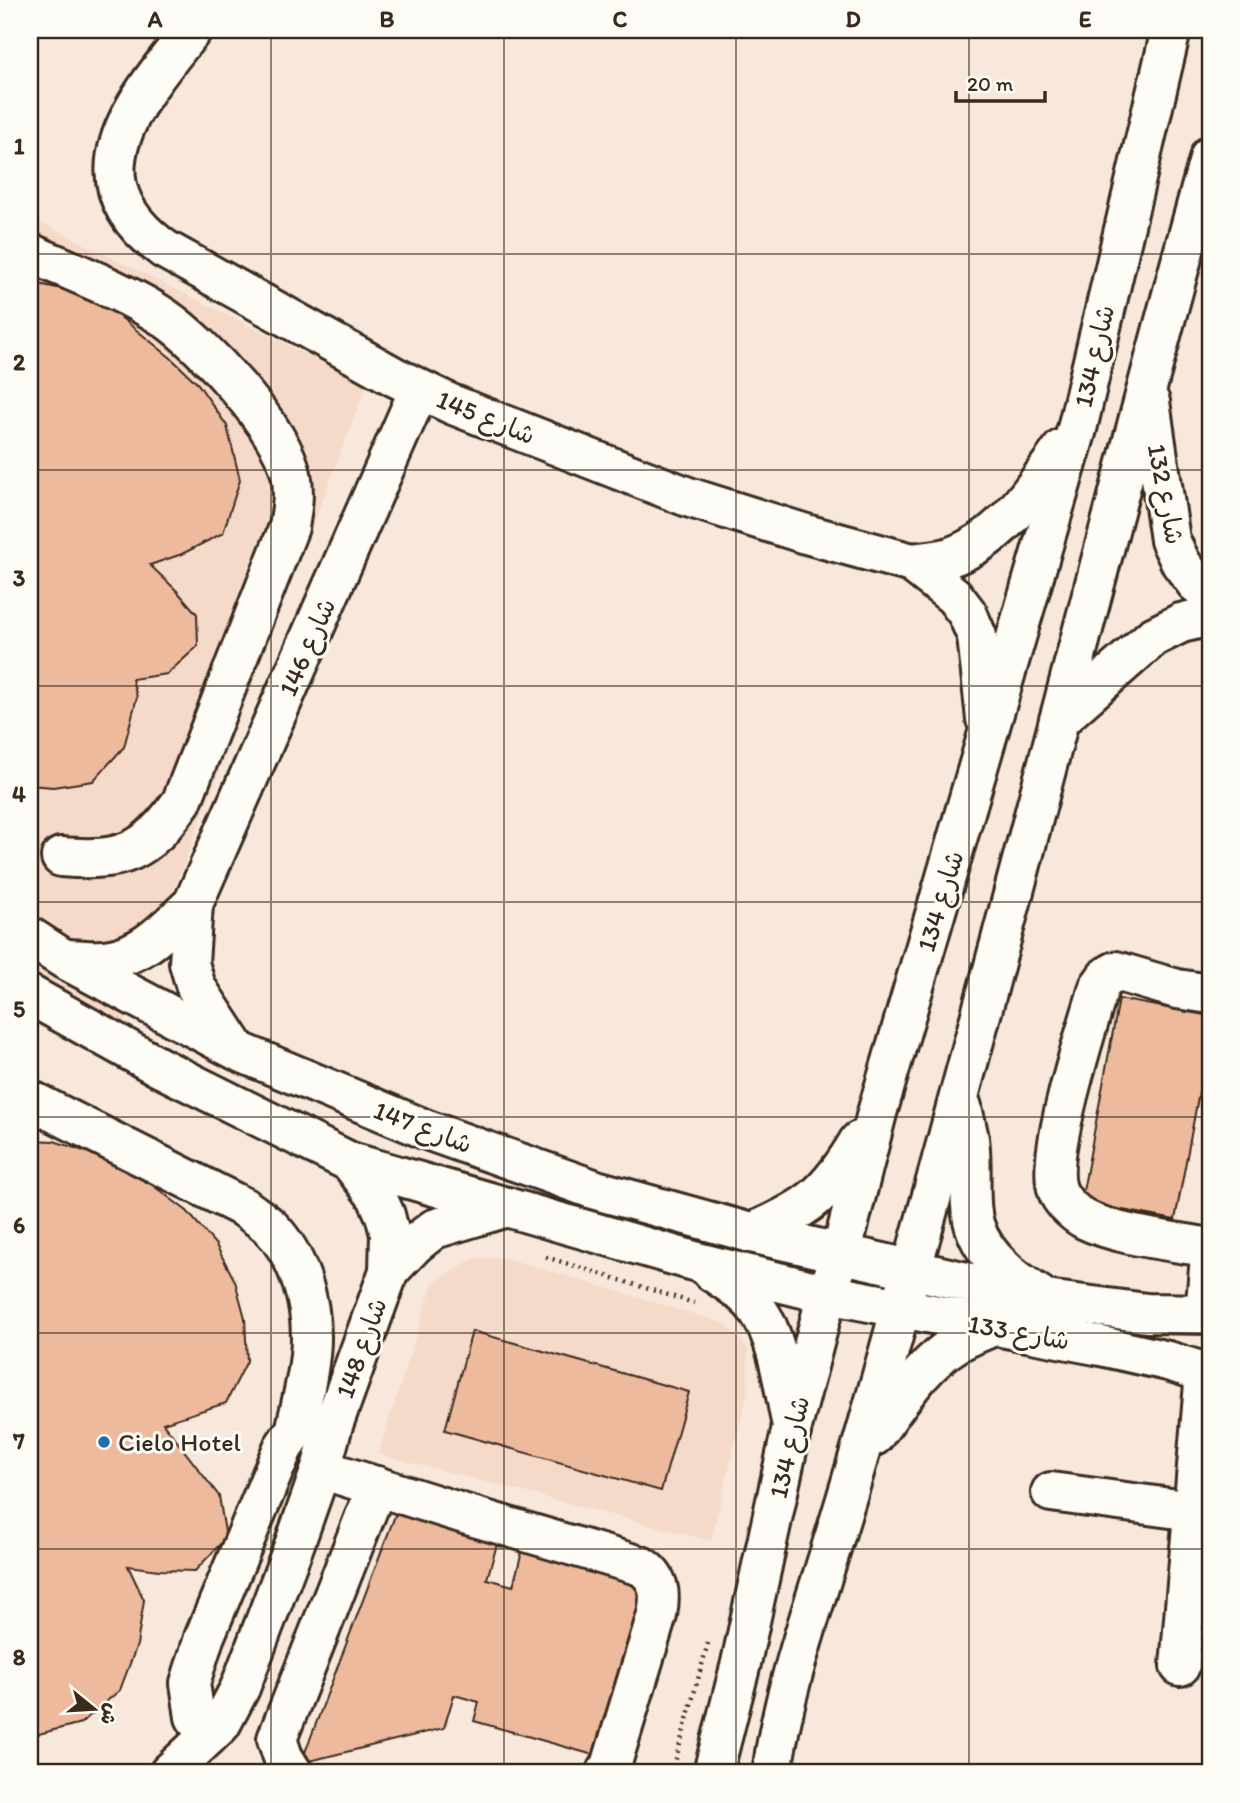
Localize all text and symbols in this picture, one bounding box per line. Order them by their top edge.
text: A [147,5,163,33]
text: B [380,5,395,33]
text: C [613,5,628,33]
text: D [845,5,861,33]
text: E [1079,5,1092,33]
scale bar [956,60,1046,104]
text: 20 m [967,71,1014,96]
text: 1 [14,132,25,160]
street label: شارع 134 [1067,302,1123,411]
text: 2 [13,348,26,376]
street label: شارع 145 [431,383,540,453]
street label: شارع 132 [1139,441,1191,548]
text: 3 [13,564,26,592]
street label: شارع 146 [271,593,345,702]
text: 4 [12,780,26,808]
street label: شارع 134 [909,847,972,956]
text: 5 [13,995,25,1023]
street label: شارع 147 [369,1094,477,1162]
text: 6 [13,1211,25,1239]
street label: شارع 148 [328,1294,396,1403]
street label: شارع 133 [965,1307,1072,1359]
street label: شارع 134 [762,1393,818,1502]
place label: Cielo Hotel [118,1426,241,1458]
text: 7 [12,1427,25,1455]
marker: Cielo Hotel [96,1434,112,1450]
text: 8 [13,1643,26,1671]
north arrow [60,1674,130,1744]
text: ش [95,1701,124,1728]

